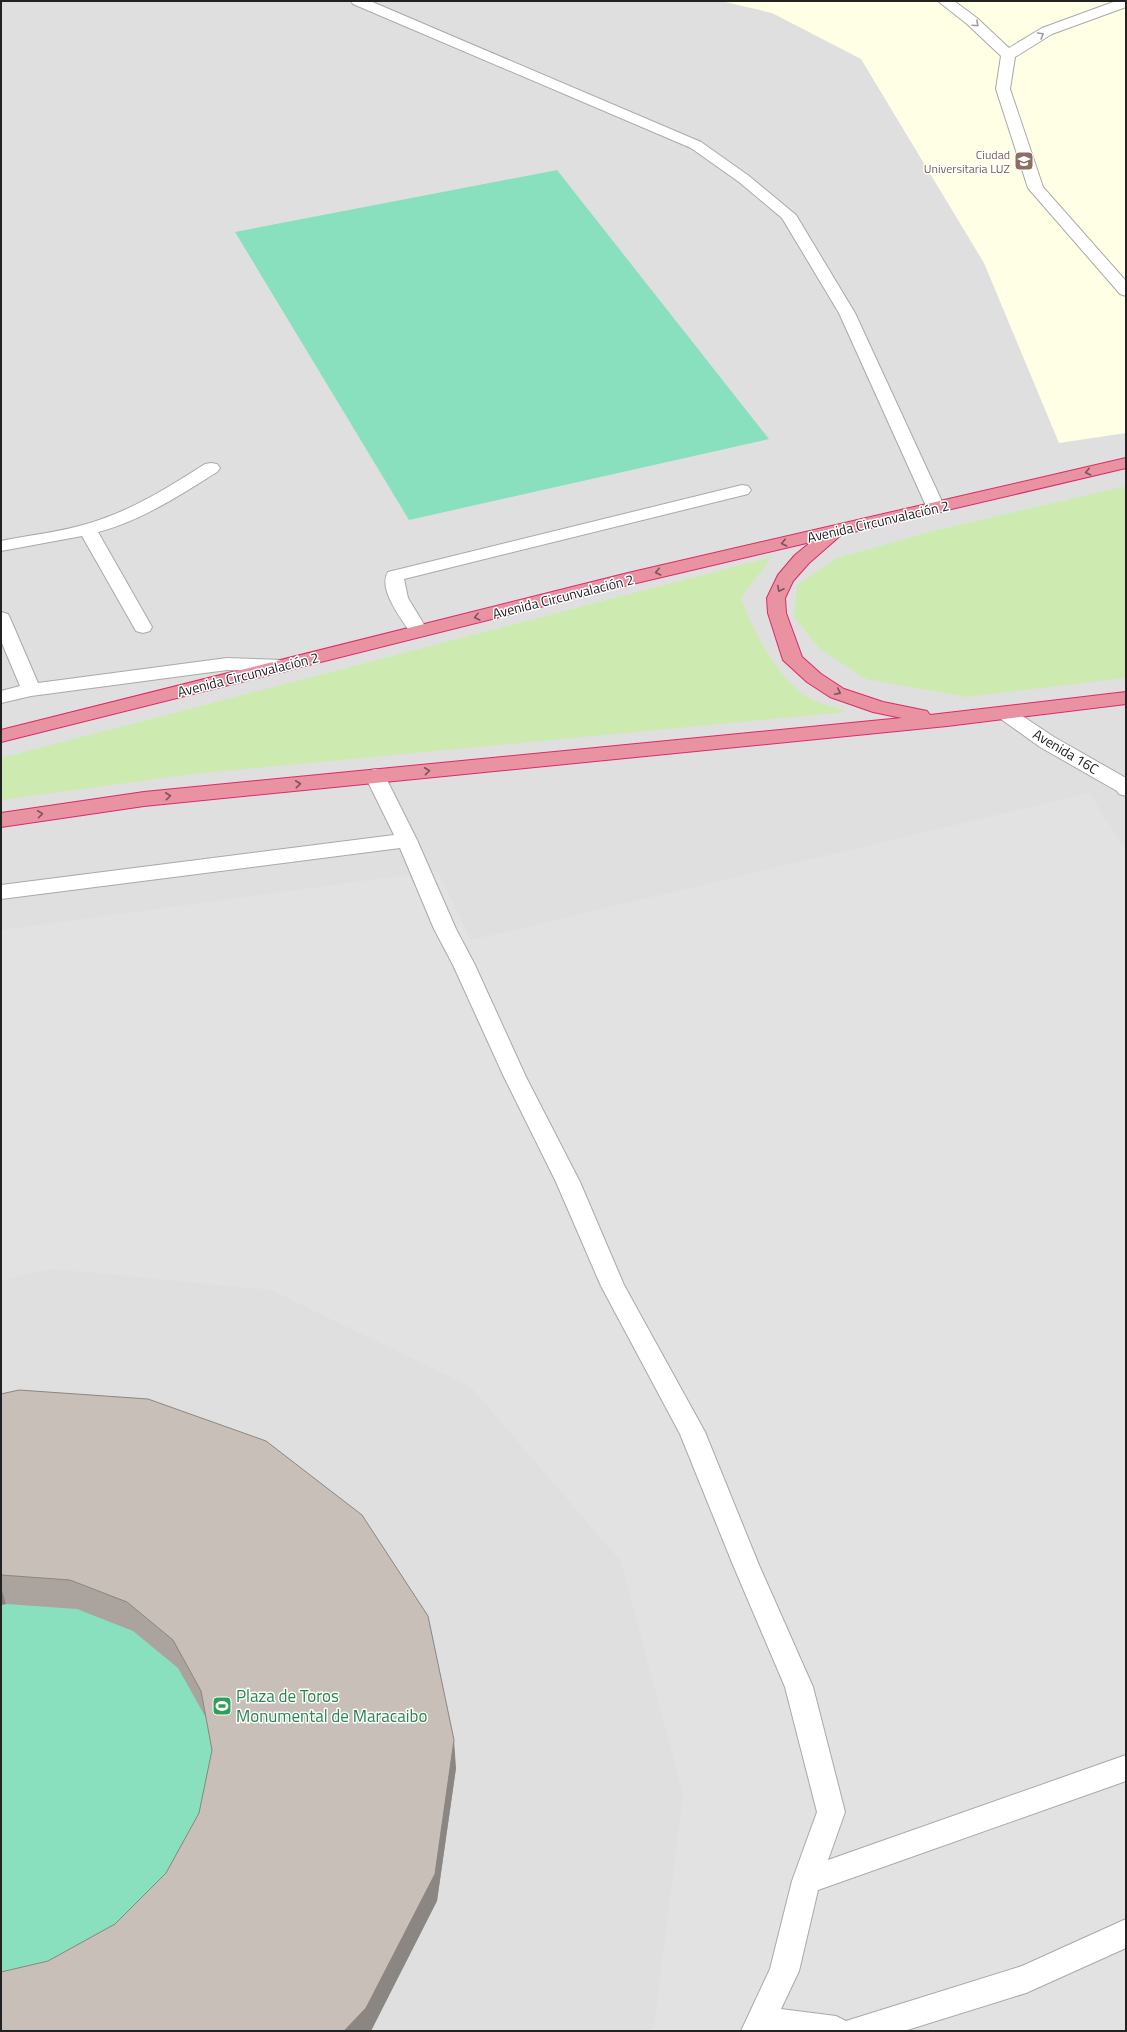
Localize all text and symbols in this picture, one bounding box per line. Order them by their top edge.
one-way arrow [971,20,979,27]
one-way arrow [1037,32,1044,39]
place label: Ciudad Universitaria LUZ [924,145,1010,178]
school or university icon: Ciudad Universitaria LUZ [1013,150,1035,172]
one-way arrow [1085,467,1092,476]
street label: Avenida Circunvalación 2 [805,494,951,548]
one-way arrow [781,538,787,546]
street label: Avenida Circunvalación 2 [490,568,636,624]
one-way arrow [654,568,661,576]
one-way arrow [777,585,785,592]
one-way arrow [474,612,481,621]
street label: Avenida Circunvalación 2 [175,646,321,702]
one-way arrow [834,687,841,695]
street label: Avenida 16C [1029,723,1103,779]
one-way arrow [424,767,430,776]
one-way arrow [295,780,301,789]
one-way arrow [165,792,171,801]
one-way arrow [37,810,43,819]
place label: Plaza de Toros Monumental de Maracaibo [236,1683,427,1729]
sports icon: Plaza de Toros Monumental de Maracaibo [211,1695,233,1717]

